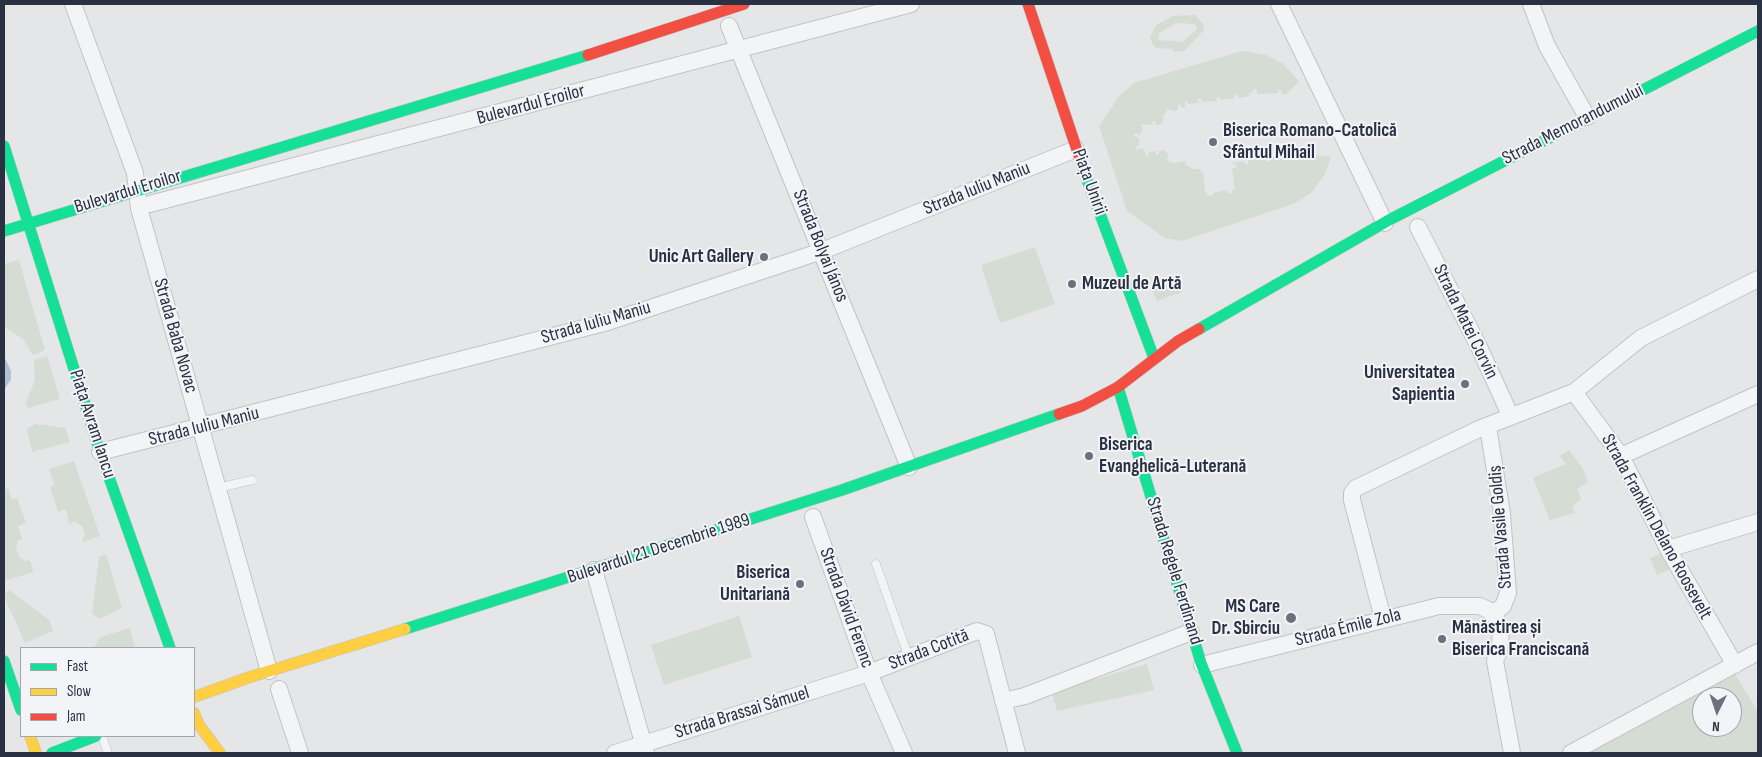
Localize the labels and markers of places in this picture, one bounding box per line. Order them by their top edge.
place label: Biserica Romano-Catolică Sfântul Mihail [1223,120,1397,164]
marker: Biserica Romano-Catolică Sfântul Mihail [1207,136,1219,148]
place label: Unic Art Gallery [649,246,754,268]
marker: Unic Art Gallery [758,251,770,263]
place label: Muzeul de Artă [1082,273,1181,295]
marker: Muzeul de Artă [1066,278,1078,290]
place label: Universitatea Sapientia [1364,362,1455,406]
marker: Universitatea Sapientia [1459,378,1471,390]
place label: Biserica Evanghelică-Luterană [1099,434,1246,478]
marker: Biserica Evanghelică-Luterană [1083,450,1095,462]
place label: Biserica Unitariană [720,562,790,606]
marker: Biserica Unitariană [794,578,806,590]
place label: MS Care Dr. Sbirciu [1212,596,1280,640]
marker: MS Care Dr. Sbirciu [1284,611,1298,625]
place label: Mănăstirea și Biserica Franciscană [1452,617,1589,661]
marker: Mănăstirea și Biserica Franciscană [1436,633,1448,645]

